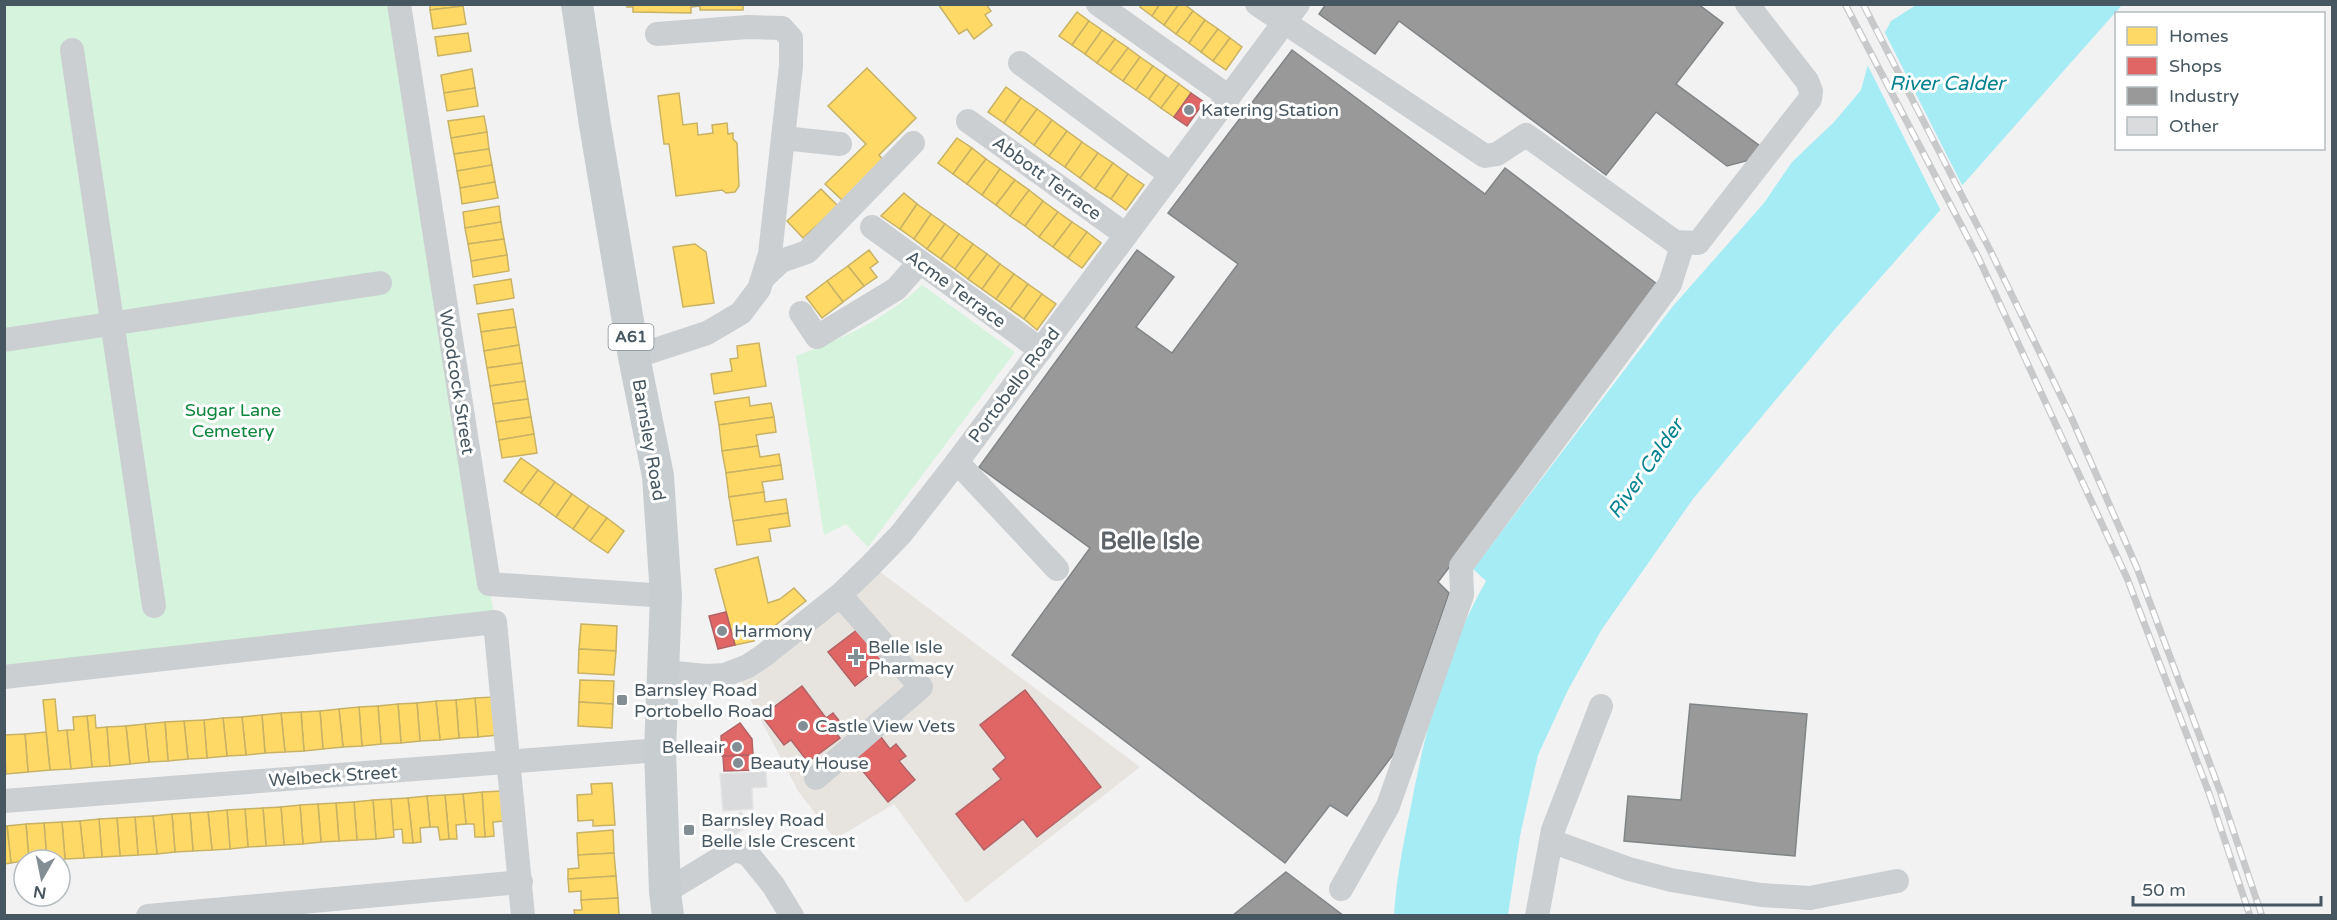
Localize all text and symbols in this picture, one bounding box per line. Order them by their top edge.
legend [2115,12,2325,150]
text: Homes [2169,25,2229,47]
text: Shops [2169,55,2222,77]
water label: River Calder [1889,72,2007,96]
text: Industry [2169,85,2240,107]
place label: Katering Station [1201,99,1339,121]
marker: Katering Station [1182,103,1196,117]
text: Other [2169,115,2219,137]
street label: Abbott Terrace [988,131,1106,225]
street label: Acme Terrace [902,245,1010,333]
street label: Woodcock Street [435,308,479,456]
street label: Portobello Road [963,323,1065,447]
road number: A61 [608,324,654,350]
street label: Barnsley Road [627,377,671,503]
park label: Sugar Lane Cemetery [185,399,281,442]
water label: River Calder [1603,413,1690,523]
district label: Belle Isle [1100,527,1200,556]
place label: Harmony [734,620,813,642]
marker: Harmony [715,624,729,638]
place label: Belle Isle Pharmacy [868,636,954,679]
marker: Belle Isle Pharmacy [849,650,863,664]
place label: Barnsley Road Portobello Road [634,679,773,722]
marker: Barnsley Road Portobello Road [615,693,629,707]
place label: Castle View Vets [815,715,955,737]
marker: Castle View Vets [796,719,810,733]
place label: Belleair [662,736,725,758]
marker: Belleair [730,740,744,754]
place label: Beauty House [750,752,869,774]
marker: Beauty House [731,756,745,770]
street label: Welbeck Street [268,761,398,791]
place label: Barnsley Road Belle Isle Crescent [701,809,856,852]
marker: Barnsley Road Belle Isle Crescent [682,823,696,837]
north arrow [12,848,72,908]
scale bar [2133,869,2320,907]
text: 50 m [2142,879,2186,901]
text: N [32,881,48,903]

